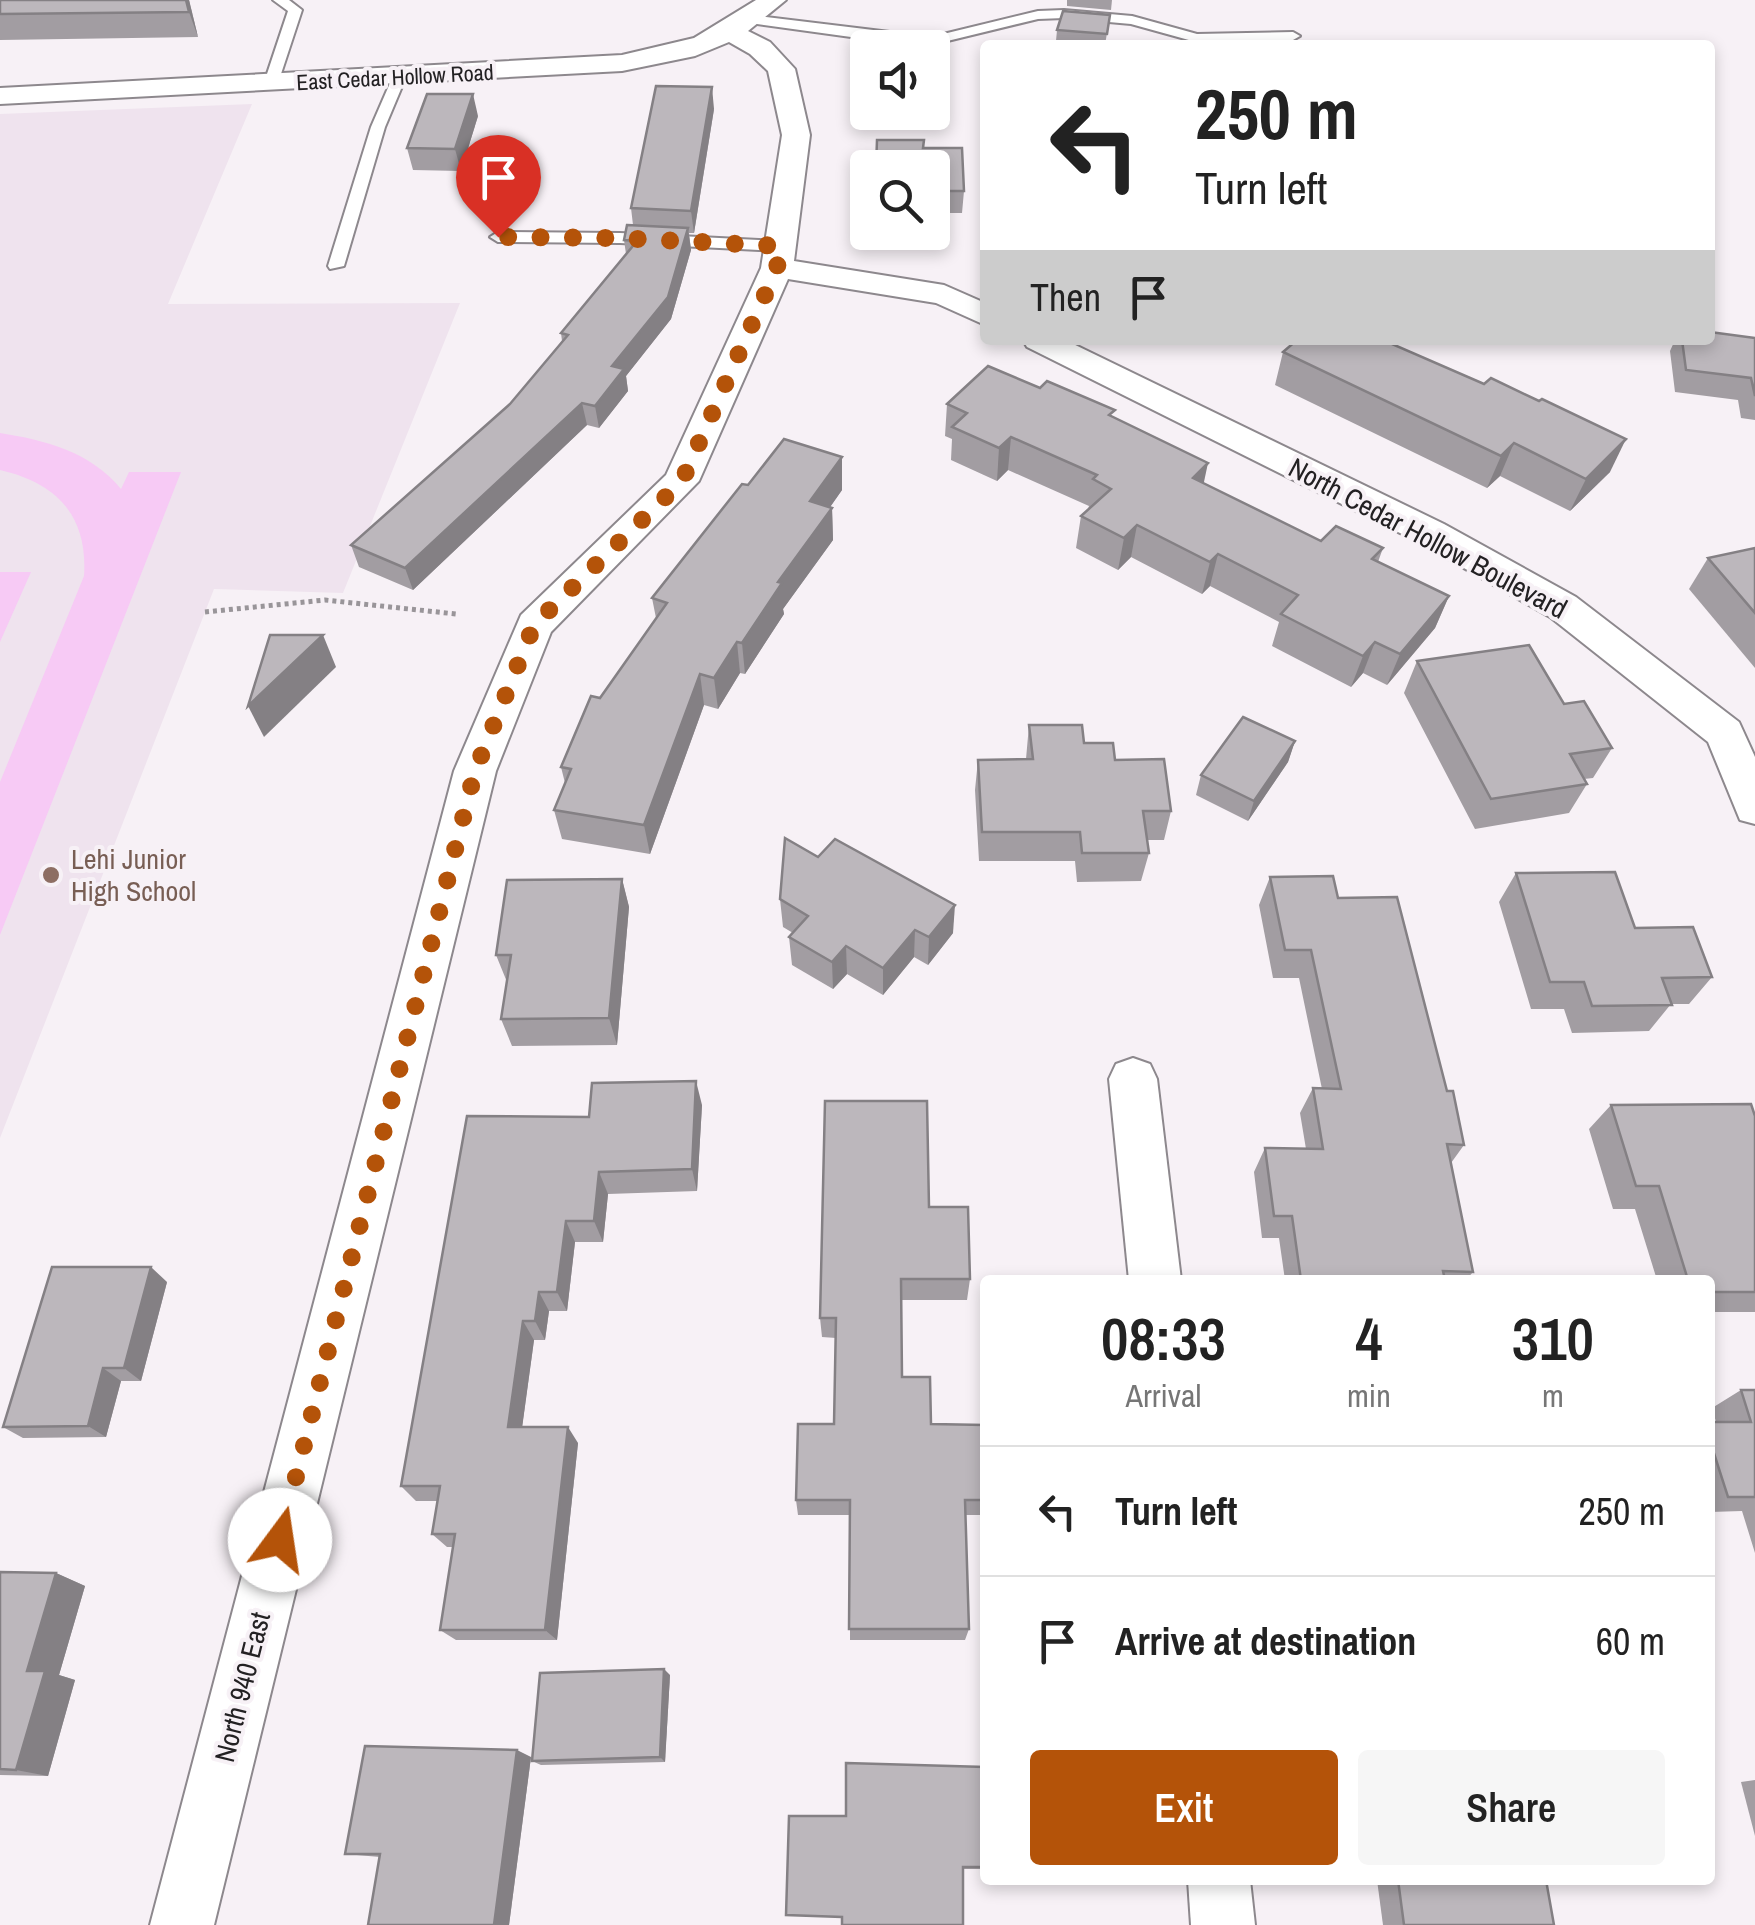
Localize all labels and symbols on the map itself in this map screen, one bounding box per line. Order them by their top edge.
street label: East Cedar Hollow Road [296,57,494,97]
pin [456,135,541,238]
street label: North Cedar Hollow Boulevard [1282,448,1574,628]
place label: Lehi Junior High School [71,840,196,910]
marker: Lehi Junior High School [40,864,62,886]
position arrow [228,1488,332,1592]
street label: North 940 East [205,1608,279,1766]

